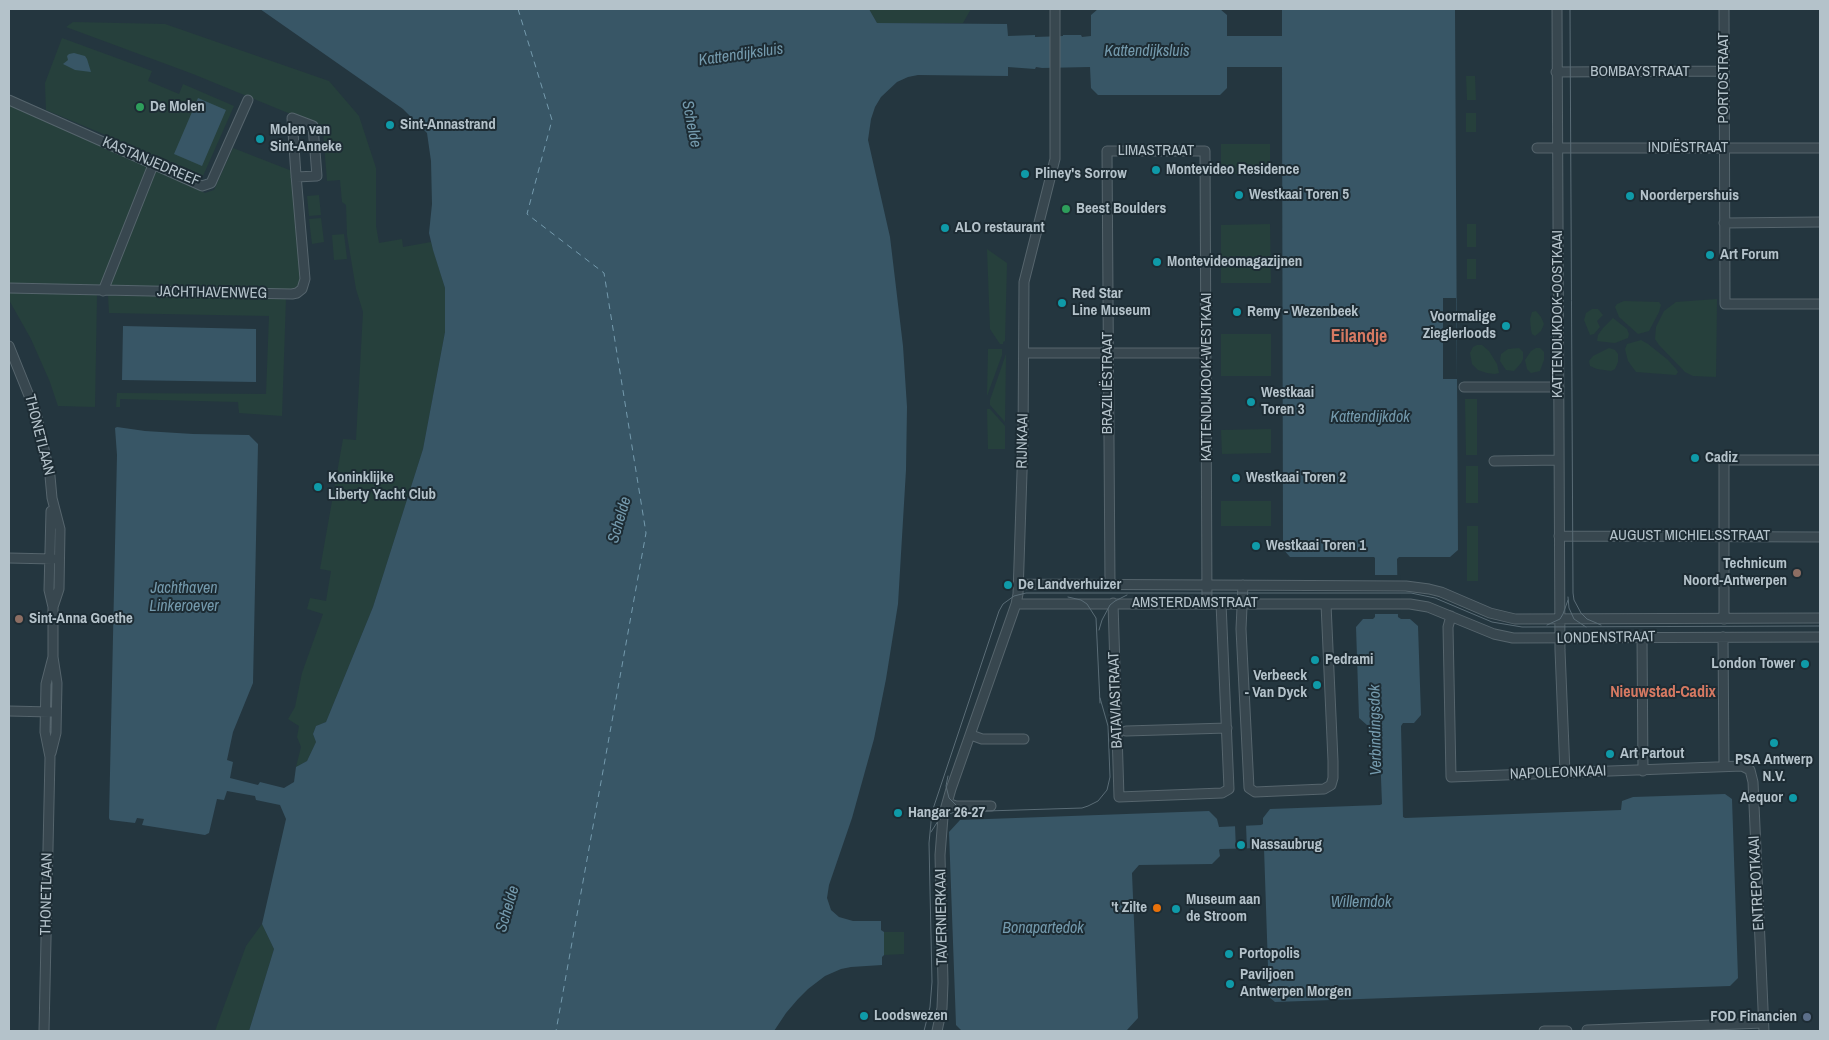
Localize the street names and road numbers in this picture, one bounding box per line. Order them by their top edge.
street label: PORTOSTRAAT [1715,33,1733,123]
street label: BOMBAYSTRAAT [1590,63,1690,81]
street label: KASTANJEDREEF [99,133,203,191]
street label: INDIËSTRAAT [1648,139,1728,157]
street label: LIMASTRAAT [1118,142,1194,160]
street label: KATTENDIJKDOK-OOSTKAAI [1549,230,1567,398]
street label: JACHTHAVENWEG [157,283,267,303]
street label: KATTENDIJKDOK-WESTKAAI [1198,293,1216,461]
street label: BRAZILIËSTRAAT [1099,332,1117,434]
street label: THONETLAAN [20,393,58,477]
street label: RIJNKAAI [1014,413,1032,469]
street label: AUGUST MICHIELSSTRAAT [1610,527,1770,545]
street label: AMSTERDAMSTRAAT [1132,594,1258,612]
street label: LONDENSTRAAT [1556,628,1656,648]
street label: BATAVIASTRAAT [1105,651,1127,749]
street label: NAPOLEONKAAI [1510,762,1606,784]
street label: ENTREPOTKAAI [1746,835,1768,931]
street label: THONETLAAN [37,853,57,935]
street label: TAVERNIERKAAI [932,869,952,965]

